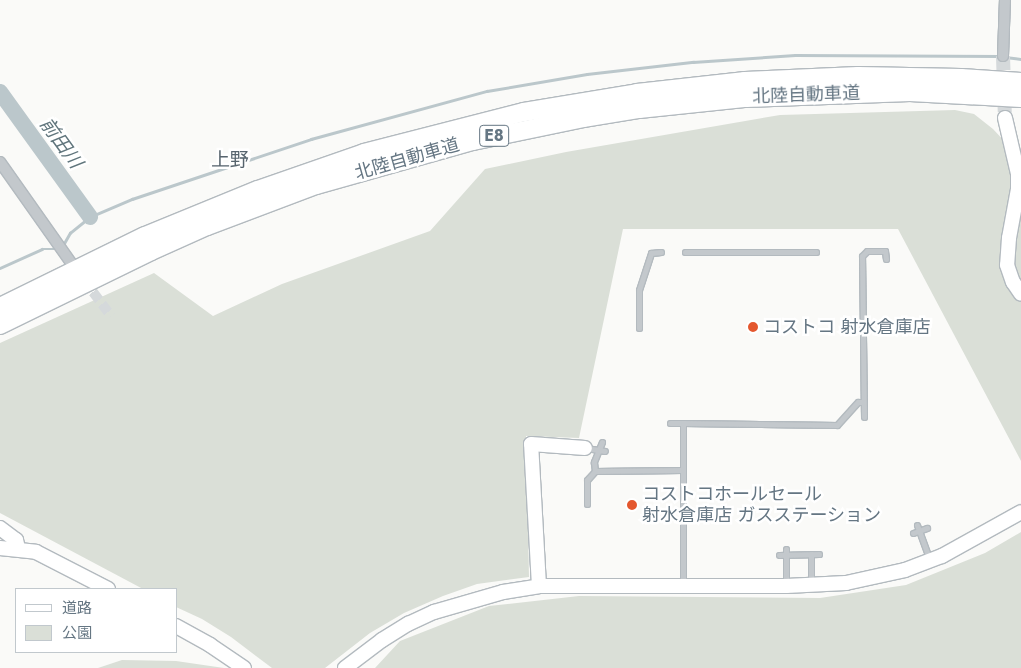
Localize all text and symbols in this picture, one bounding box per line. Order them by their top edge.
street label: 北陸自動車道 [752,82,860,108]
water label: 前田川 [35,113,87,173]
road number: E8 [479,122,509,150]
street label: 北陸自動車道 [352,134,462,184]
district label: 上野 [211,149,249,171]
place label: コストコ 射水倉庫店 [763,316,930,338]
marker: コストコ 射水倉庫店 [747,321,759,333]
place label: コストコホールセール 射水倉庫店 ガスステーション [642,484,881,526]
marker: コストコホールセール 射水倉庫店 ガスステーション [626,499,638,511]
legend [15,588,178,653]
text: 道路 [62,597,92,619]
text: 公園 [62,622,92,644]

